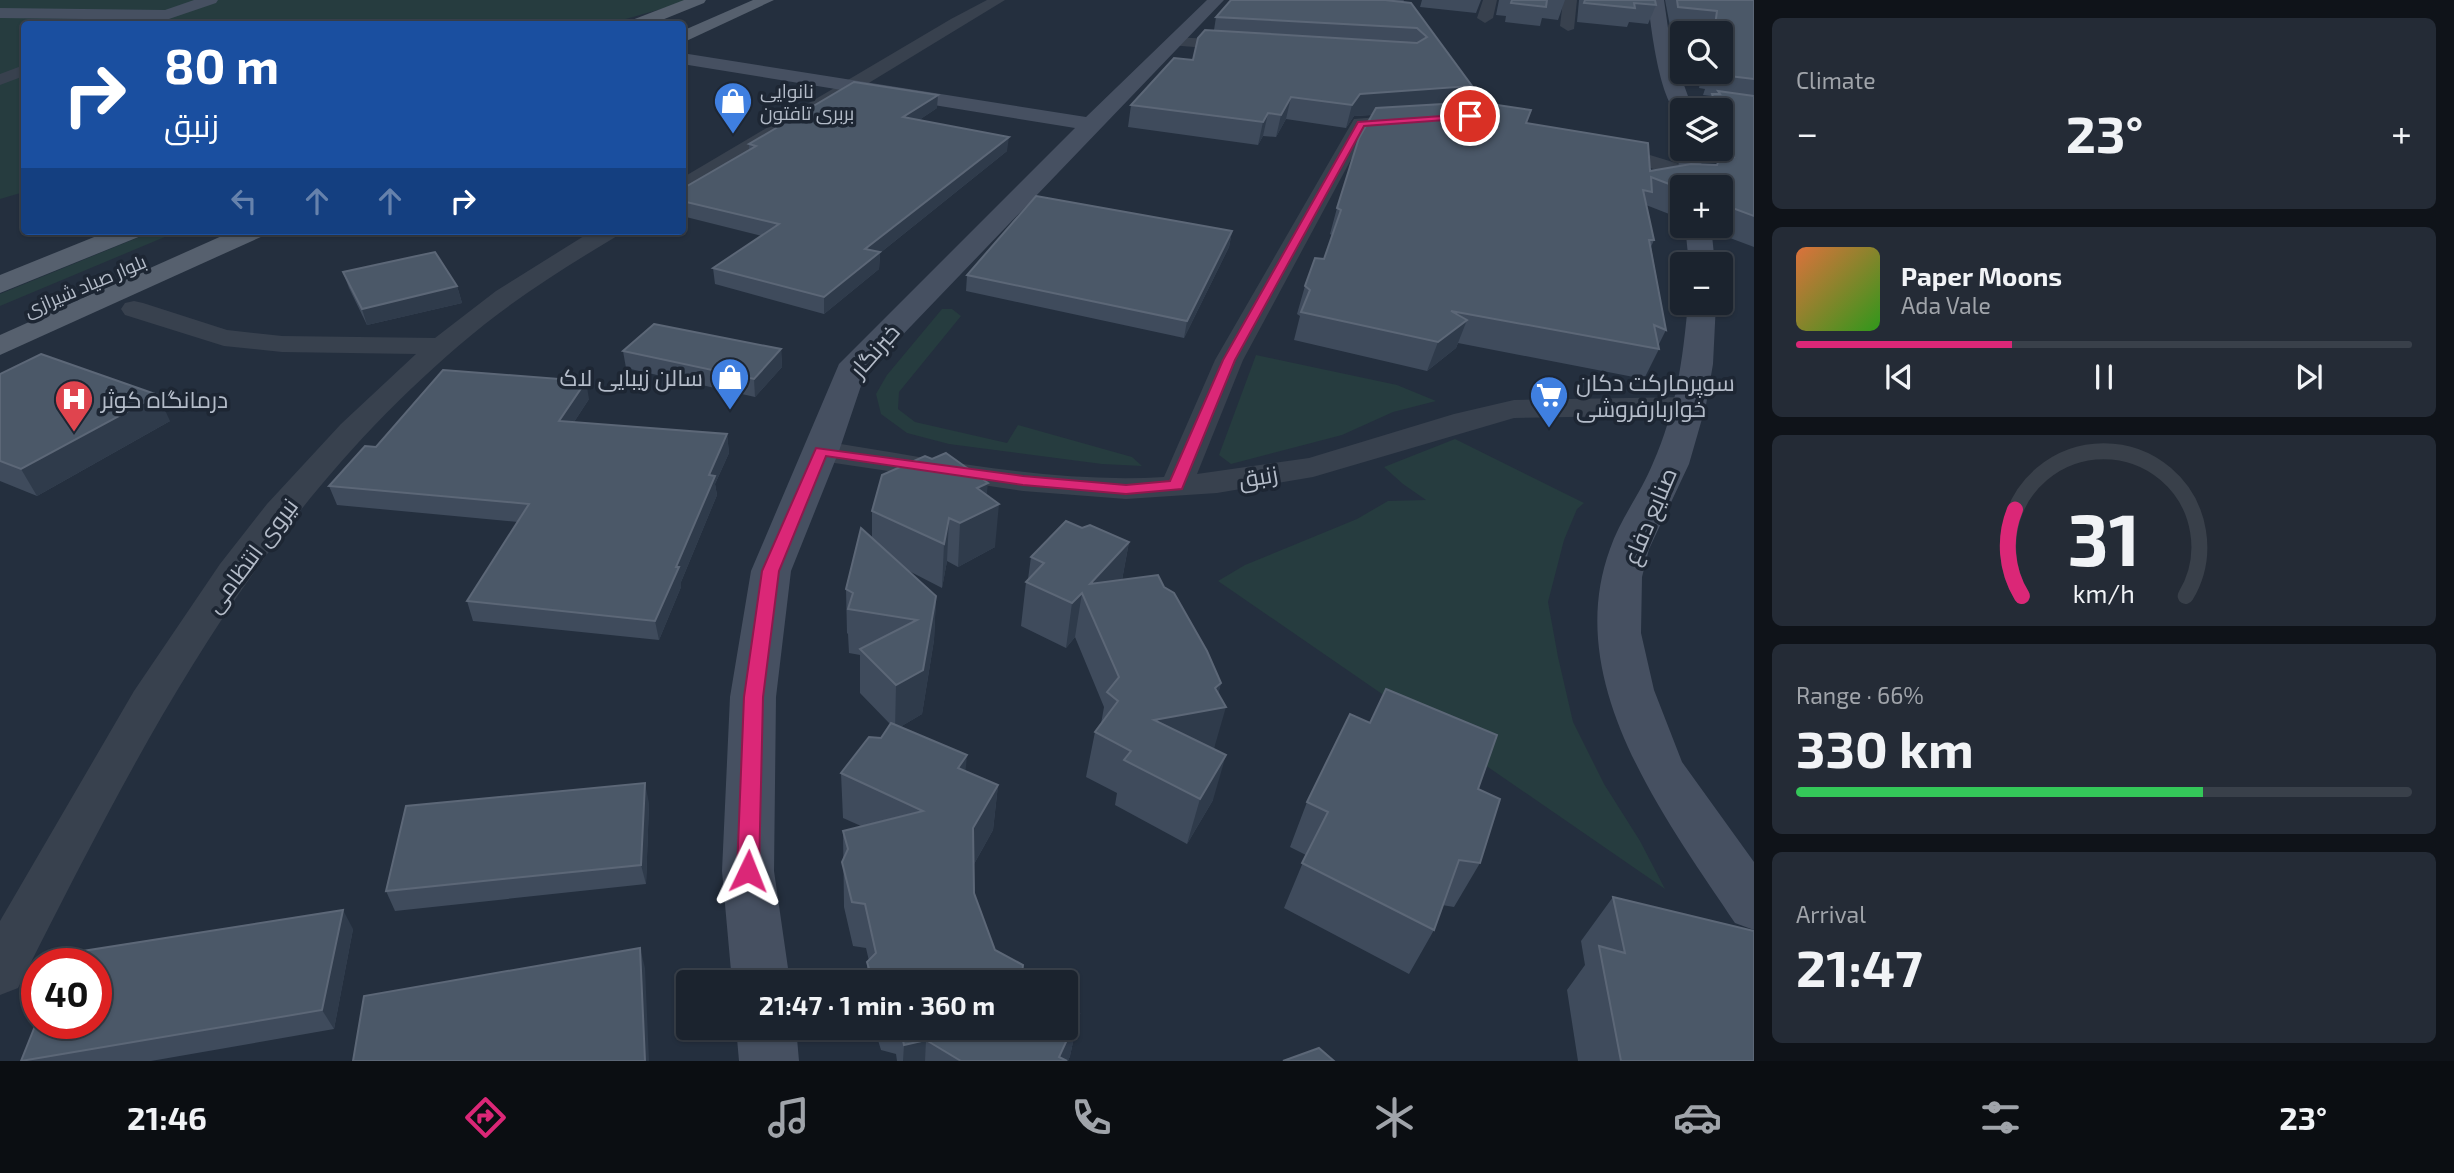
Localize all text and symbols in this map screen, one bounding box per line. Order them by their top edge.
map controls [1670,21,1733,315]
button: search [1670,21,1733,84]
text: 80 m [164,35,279,94]
icon: right [49,49,140,140]
text: Climate [1796,66,1876,94]
place label: نانوایی بربری تافتون [760,79,854,125]
shop icon: نانوایی بربری تافتون [712,80,754,135]
pin [1440,86,1500,146]
icon: arrive [1451,97,1489,135]
button: layers [1670,98,1733,161]
text: 23° [2066,101,2143,163]
text: زنبق [164,105,219,143]
text: − [1796,109,1818,155]
text: + [2391,109,2412,155]
button: + [1670,175,1733,238]
icon: left [225,182,263,220]
icon: ahead [298,182,336,220]
icon: ahead [371,182,409,220]
icon: right [444,182,482,220]
street label: بلوار صیاد شیرازی [20,249,150,322]
button: − [1670,252,1733,315]
text: Paper Moons [1901,260,2062,291]
text: Ada Vale [1901,291,1991,319]
street label: خبرنگار [842,318,905,384]
shop icon: سالن زیبایی لاک [709,356,751,411]
icon: previous [1880,358,1918,396]
icon: pause [2085,358,2123,396]
icon: next [2290,358,2328,396]
place label: سالن زیبایی لاک [559,363,703,392]
place label: سوپرمارکت دکان خواربارفروشی [1576,368,1735,423]
supermarket icon: سوپرمارکت دکان خواربارفروشی [1528,374,1570,429]
hospital icon: درمانگاه کوثر [53,378,95,433]
place label: درمانگاه کوثر [99,385,228,413]
street label: زنبق [1236,459,1280,494]
street label: صنایع دفاع [1616,463,1685,570]
street label: نیروی انتظامی [199,492,304,618]
text: 31 [2068,494,2140,582]
text: km/h [2073,578,2135,608]
text: Range · 66% [1796,681,1924,709]
text: 330 km [1796,716,1974,778]
position arrow [711,834,785,908]
text: Arrival [1796,900,1866,928]
text: 21:47 [1796,935,1923,997]
speed limit sign: 40 [21,948,112,1039]
text: 21:47 · 1 min · 360 m [759,989,995,1020]
icon: directions [461,1093,510,1142]
icon: music [764,1093,813,1142]
icon: phone [1067,1093,1116,1142]
icon: climate [1370,1093,1419,1142]
icon: car [1673,1093,1722,1142]
icon: filters [1976,1093,2025,1142]
text: 21:46 [127,1098,207,1136]
text: 23° [2279,1098,2327,1136]

